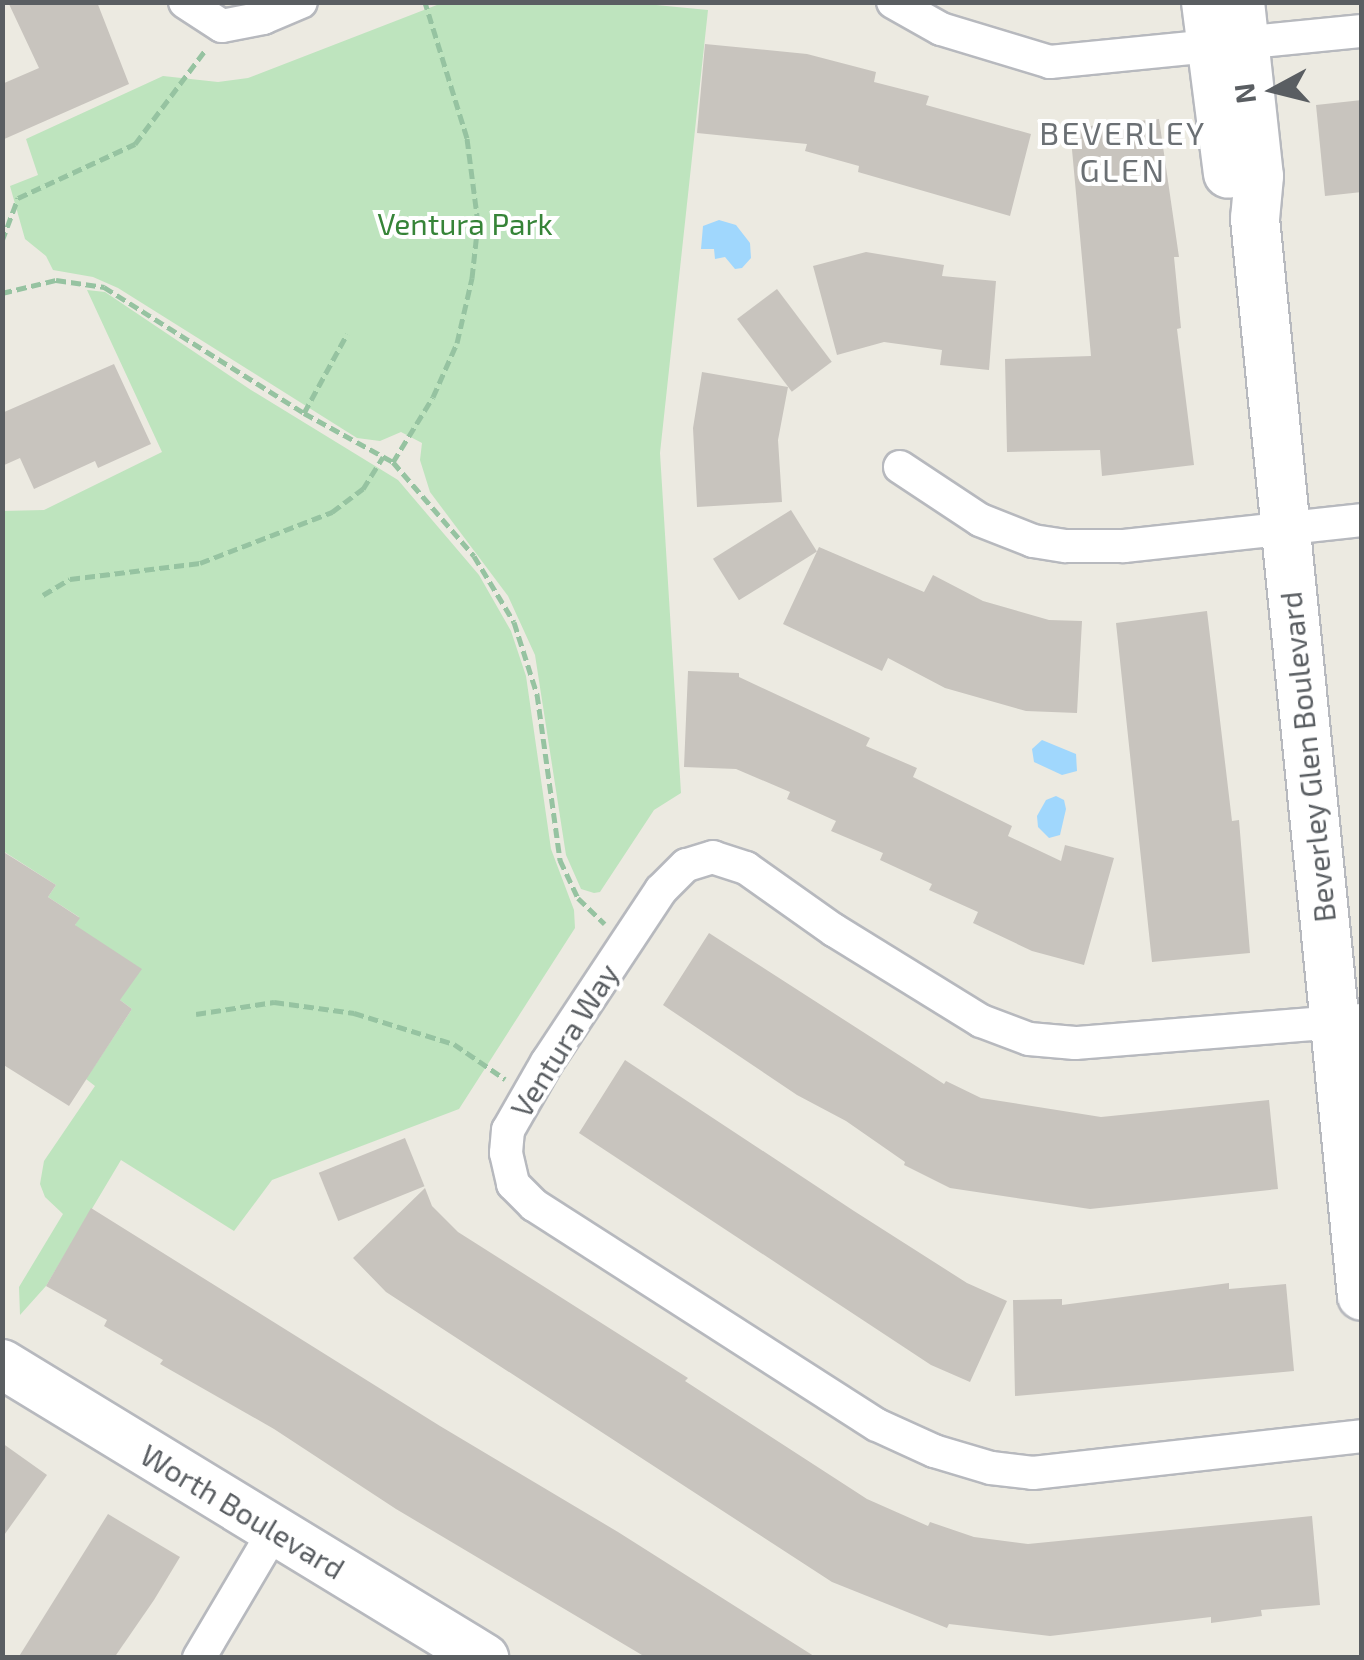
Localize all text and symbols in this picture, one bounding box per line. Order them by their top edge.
north arrow [1224,40,1324,140]
text: N [1226,82,1262,106]
district label: BEVERLEY GLEN [1039,114,1207,189]
park label: Ventura Park [377,205,553,241]
street label: Beverley Glen Boulevard [1272,590,1342,924]
street label: Ventura Way [502,956,626,1124]
street label: Worth Boulevard [135,1436,351,1586]

